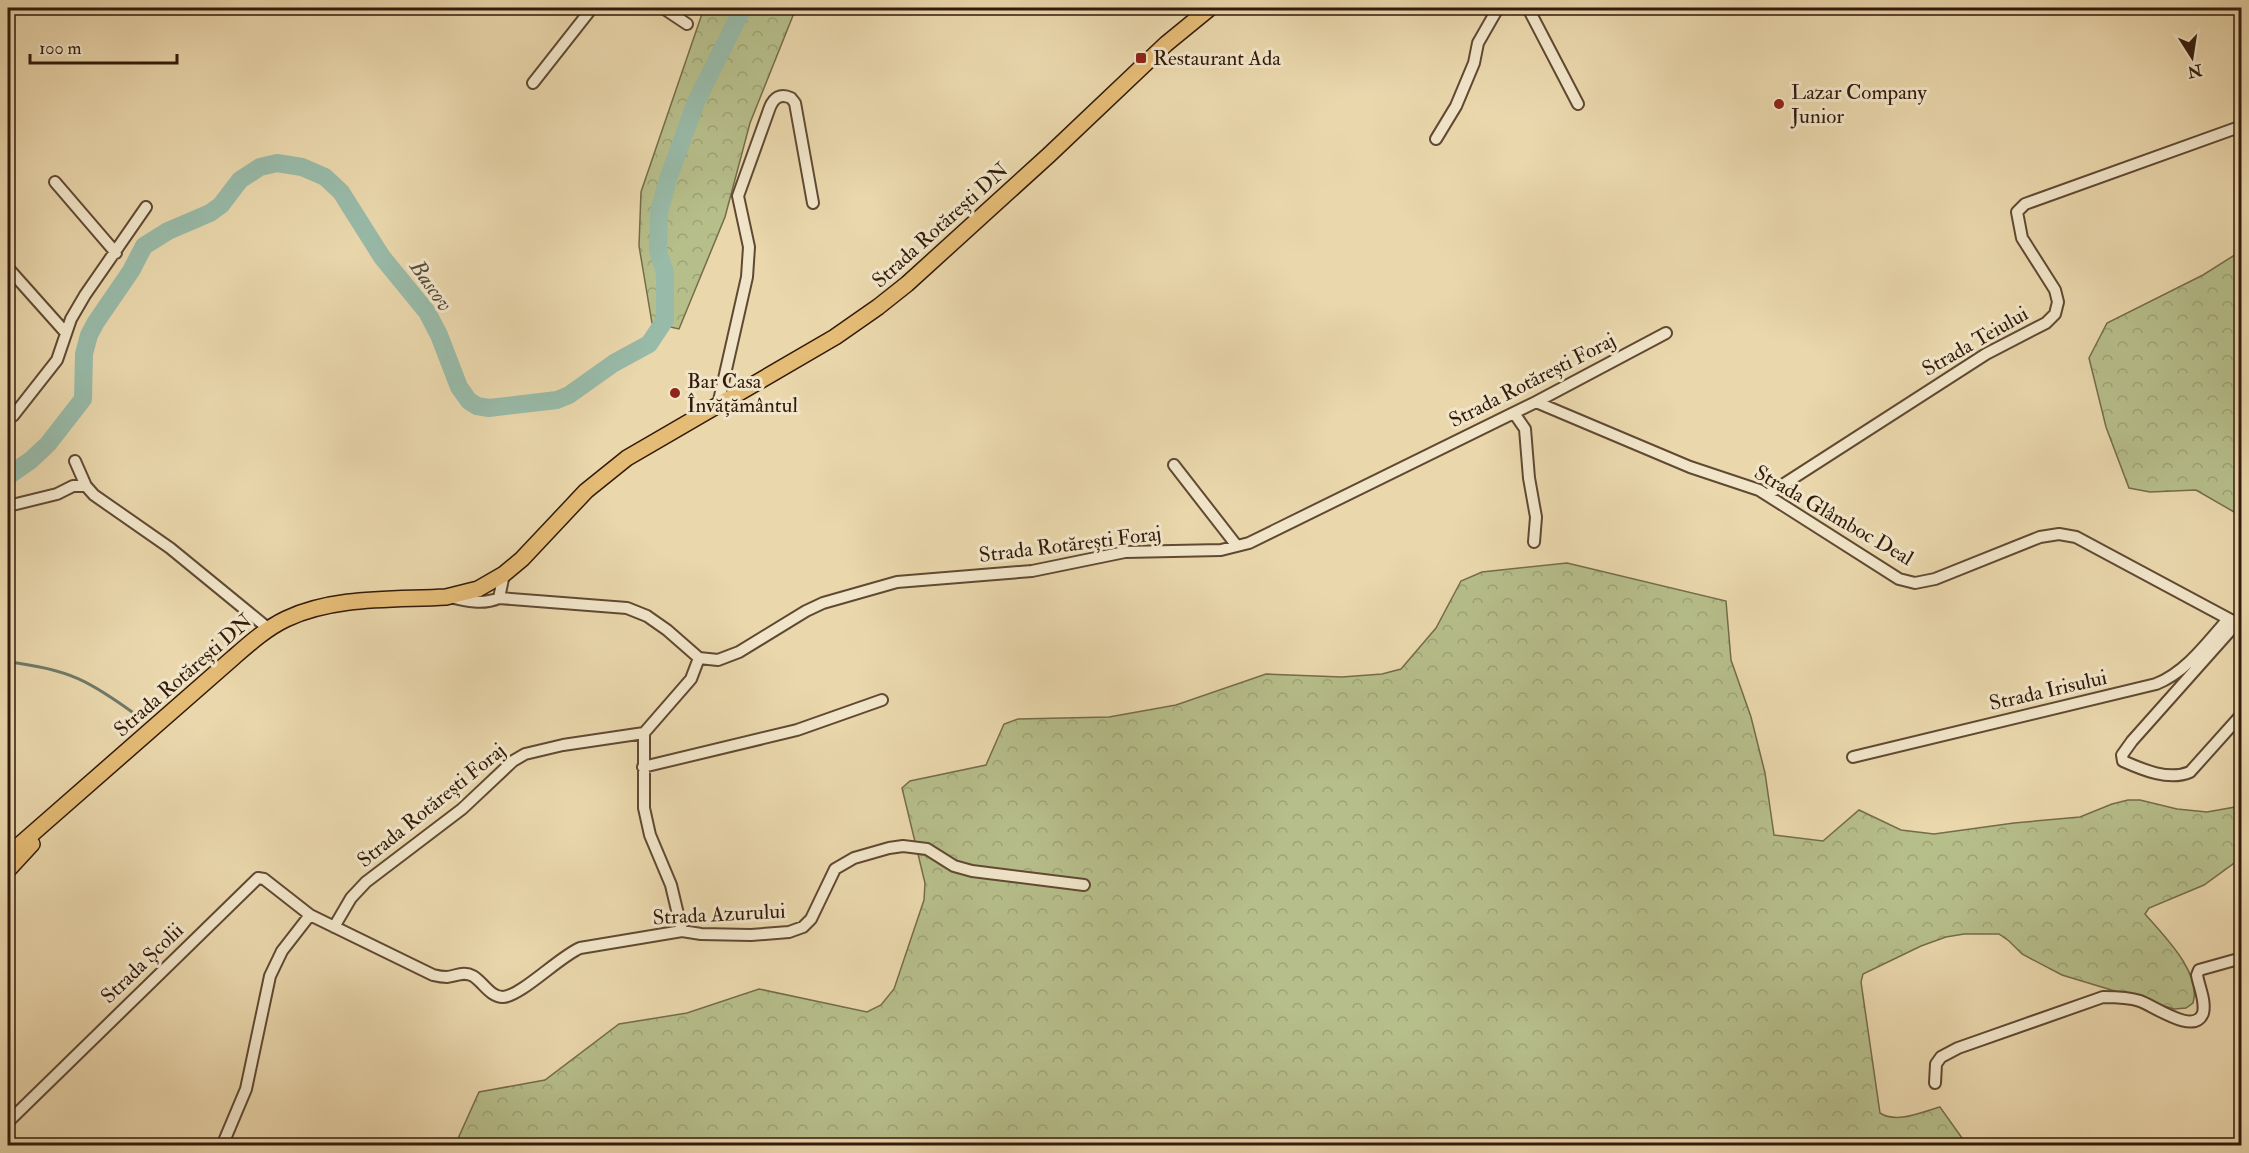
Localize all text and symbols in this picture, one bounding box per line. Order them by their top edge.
scale bar [30,27,177,65]
north arrow [2162,27,2222,87]
text: 100 m [39,37,82,60]
place label: Restaurant Ada [1153,45,1281,72]
marker: Restaurant Ada [1134,51,1148,65]
text: N [2185,59,2205,82]
place label: Lazar Company Junior [1790,79,1927,130]
marker: Lazar Company Junior [1772,97,1786,111]
street label: Strada Rotărești DN [866,157,1014,294]
water label: Bascov [403,254,459,317]
street label: Strada Teiului [1917,300,2034,383]
street label: Strada Rotărești Foraj [1444,327,1620,434]
place label: Bar Casa Învățământul [687,368,798,419]
marker: Bar Casa Învățământul [668,386,682,400]
street label: Strada Glâmboc Deal [1749,459,1919,572]
street label: Strada Rotărești Foraj [977,520,1163,569]
street label: Strada Rotărești DN [108,608,258,743]
street label: Strada Irisului [1987,664,2110,717]
street label: Strada Rotărești Foraj [352,737,511,874]
street label: Strada Azurului [652,898,787,931]
street label: Strada Școlii [95,917,190,1010]

